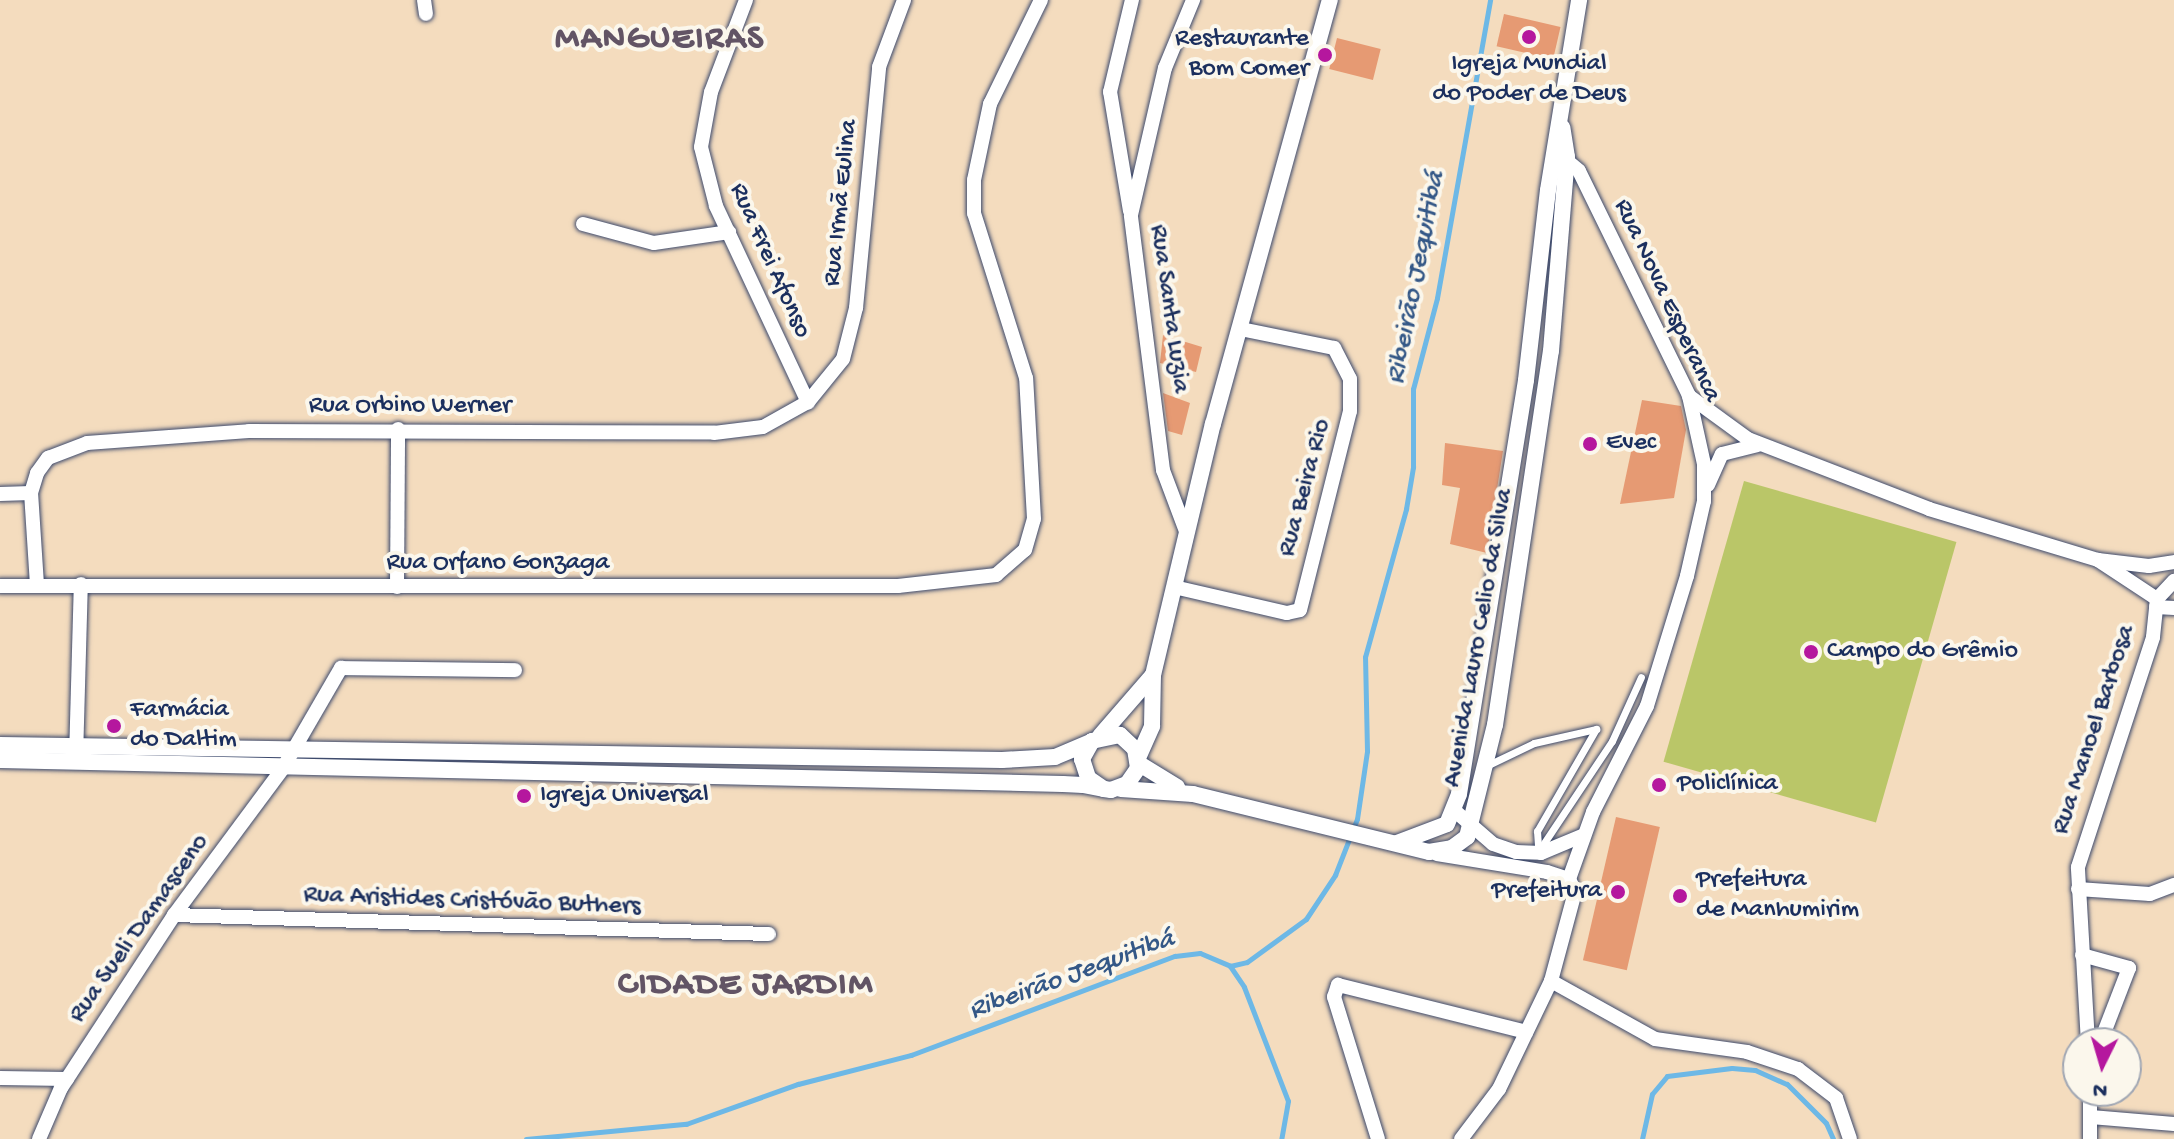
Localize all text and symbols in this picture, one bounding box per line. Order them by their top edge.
district label: MANGUEIRAS [555,21,765,61]
place label: Restaurante Bom Comer [1175,24,1309,86]
marker: Igreja Mundial do Poder de Deus [1520,28,1538,46]
marker: Restaurante Bom Comer [1316,46,1334,64]
place label: Igreja Mundial do Poder de Deus [1432,49,1626,110]
street label: Rua Irmã Eulina [818,118,866,288]
water label: Ribeirão Jequitibá [1380,169,1454,387]
street label: Rua Frei Afonso [721,179,817,343]
street label: Rua Nova Esperanca [1605,195,1727,407]
street label: Rua Santa Luzia [1141,223,1195,395]
street label: Rua Orbino Werner [309,391,511,423]
street label: Rua Beira Rio [1273,416,1339,560]
place label: Evec [1606,428,1656,460]
marker: Evec [1581,435,1599,453]
street label: Avenida Lauro Celio da Silva [1438,486,1522,790]
street label: Rua Orfano Gonzaga [386,548,610,580]
street label: Rua Manoel Barbosa [2046,621,2144,839]
place label: Campo do Grêmio [1827,636,2018,668]
marker: Campo do Grêmio [1802,643,1820,661]
place label: Farmácia do Daltim [130,695,237,756]
marker: Farmácia do Daltim [105,717,123,735]
place label: Policlínica [1677,769,1778,801]
marker: Policlínica [1648,774,1670,796]
place label: Igreja Universal [540,780,709,812]
marker: Igreja Universal [515,787,533,805]
street label: Rua Sueli Damasceno [63,828,217,1030]
place label: Prefeitura de Manhumirim [1696,865,1859,926]
place label: Prefeitura [1492,876,1602,908]
street label: Rua Aristides Cristóvão Buthers [303,881,641,923]
marker: Prefeitura [1609,883,1627,901]
marker: Prefeitura de Manhumirim [1671,887,1689,905]
water label: Ribeirão Jequitibá [965,923,1179,1029]
district label: CIDADE JARDIM [618,967,874,1007]
north arrow [2062,1027,2142,1107]
text: N [2092,1075,2108,1102]

